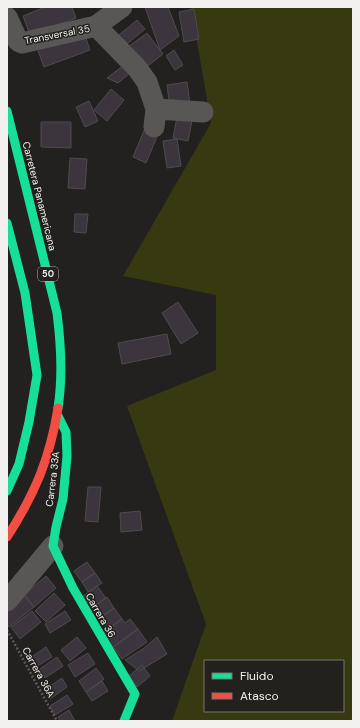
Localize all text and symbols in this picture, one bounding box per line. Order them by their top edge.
street label: Transversal 35 [23,22,91,47]
street label: Carretera Panamericana [20,140,59,252]
road number: 50 [38,267,58,281]
street label: Carrera 33A [43,450,62,507]
street label: Carrera 36 [83,591,119,640]
street label: Carrera 36A [19,645,58,700]
legend [204,660,344,712]
text: Fluido [240,668,274,684]
text: Atasco [240,688,279,704]

